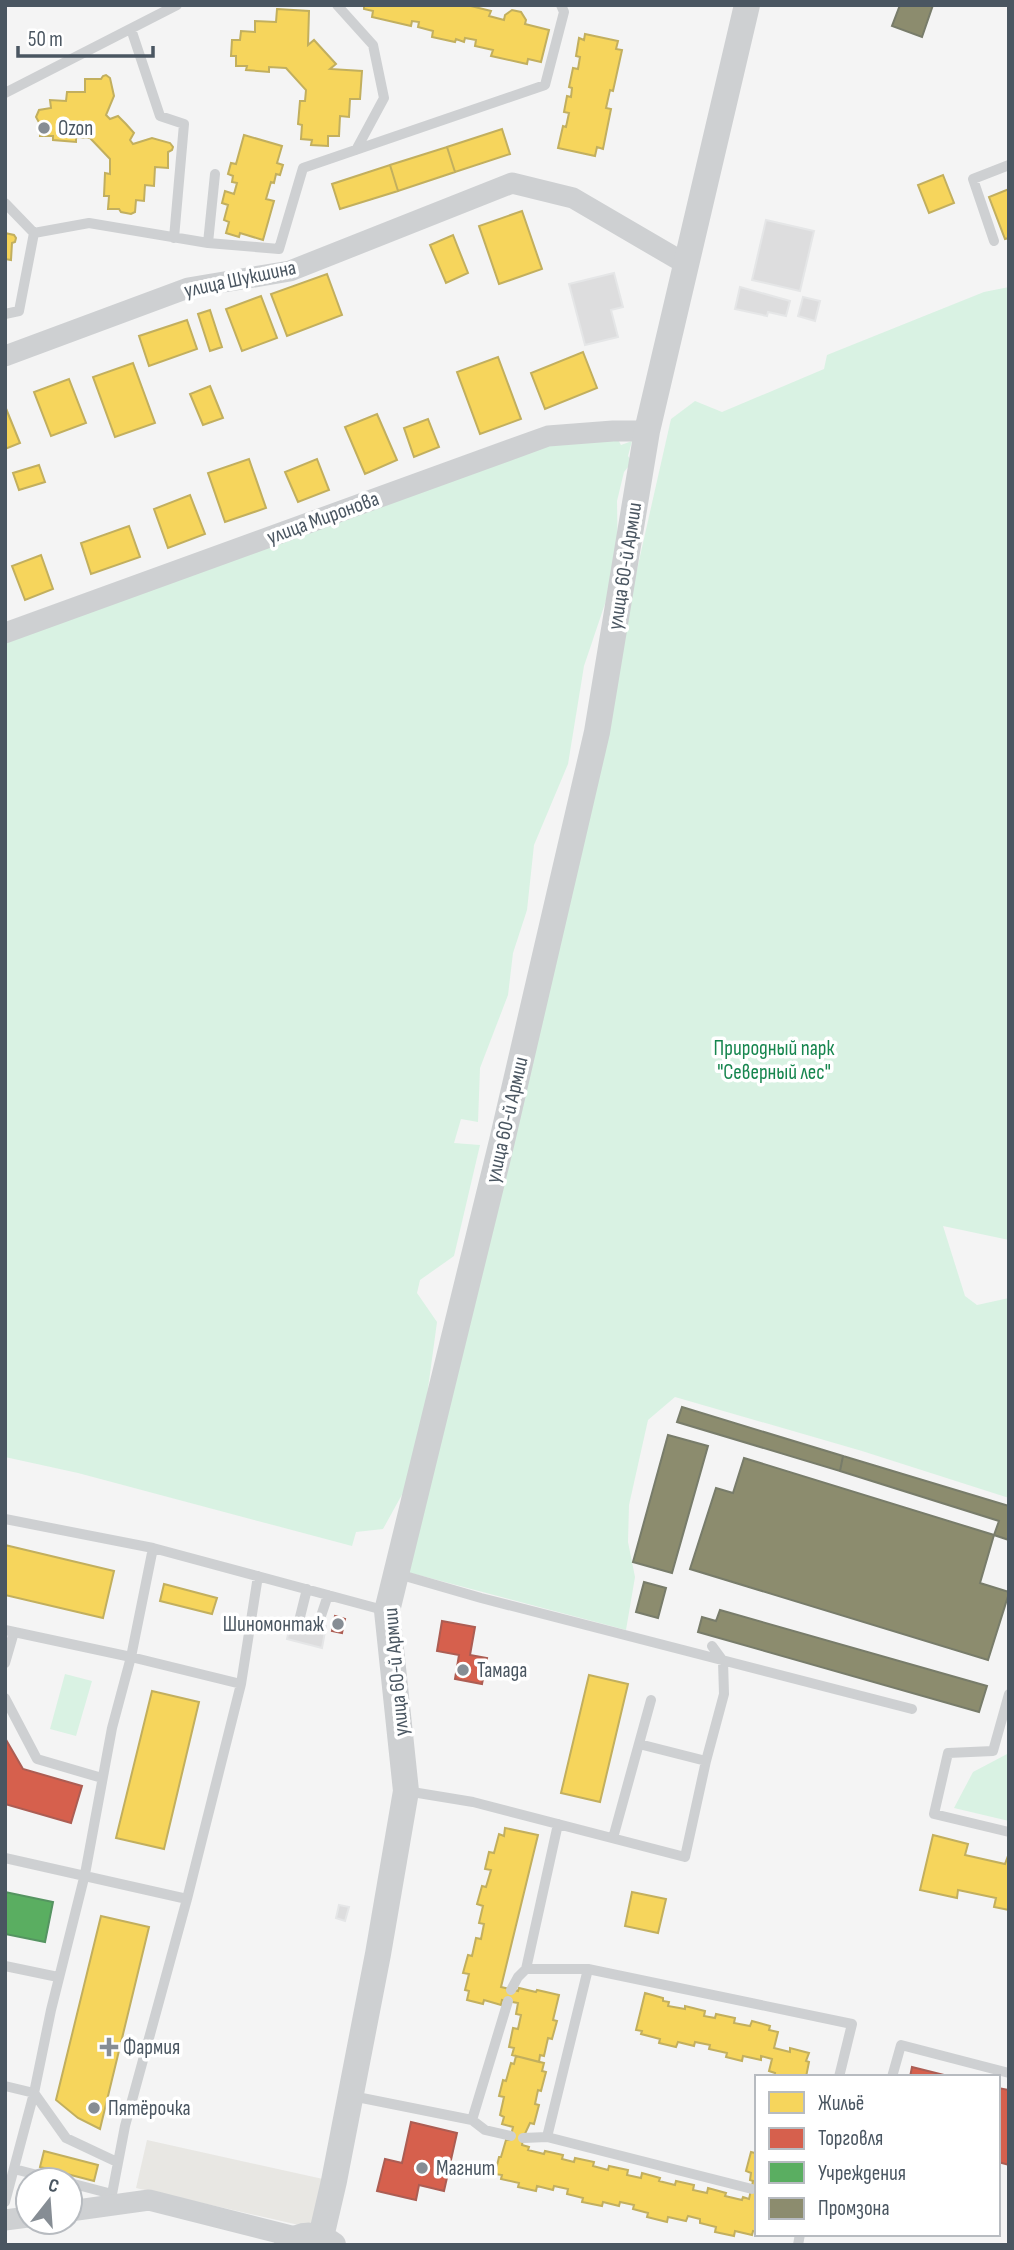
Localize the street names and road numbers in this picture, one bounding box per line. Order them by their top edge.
street label: улица Шукшина [182,255,298,303]
street label: улица Миронова [264,486,382,550]
street label: улица 60-й Армии [603,501,647,631]
street label: улица 60-й Армии [480,1055,534,1185]
street label: улица 60-й Армии [378,1607,414,1737]

